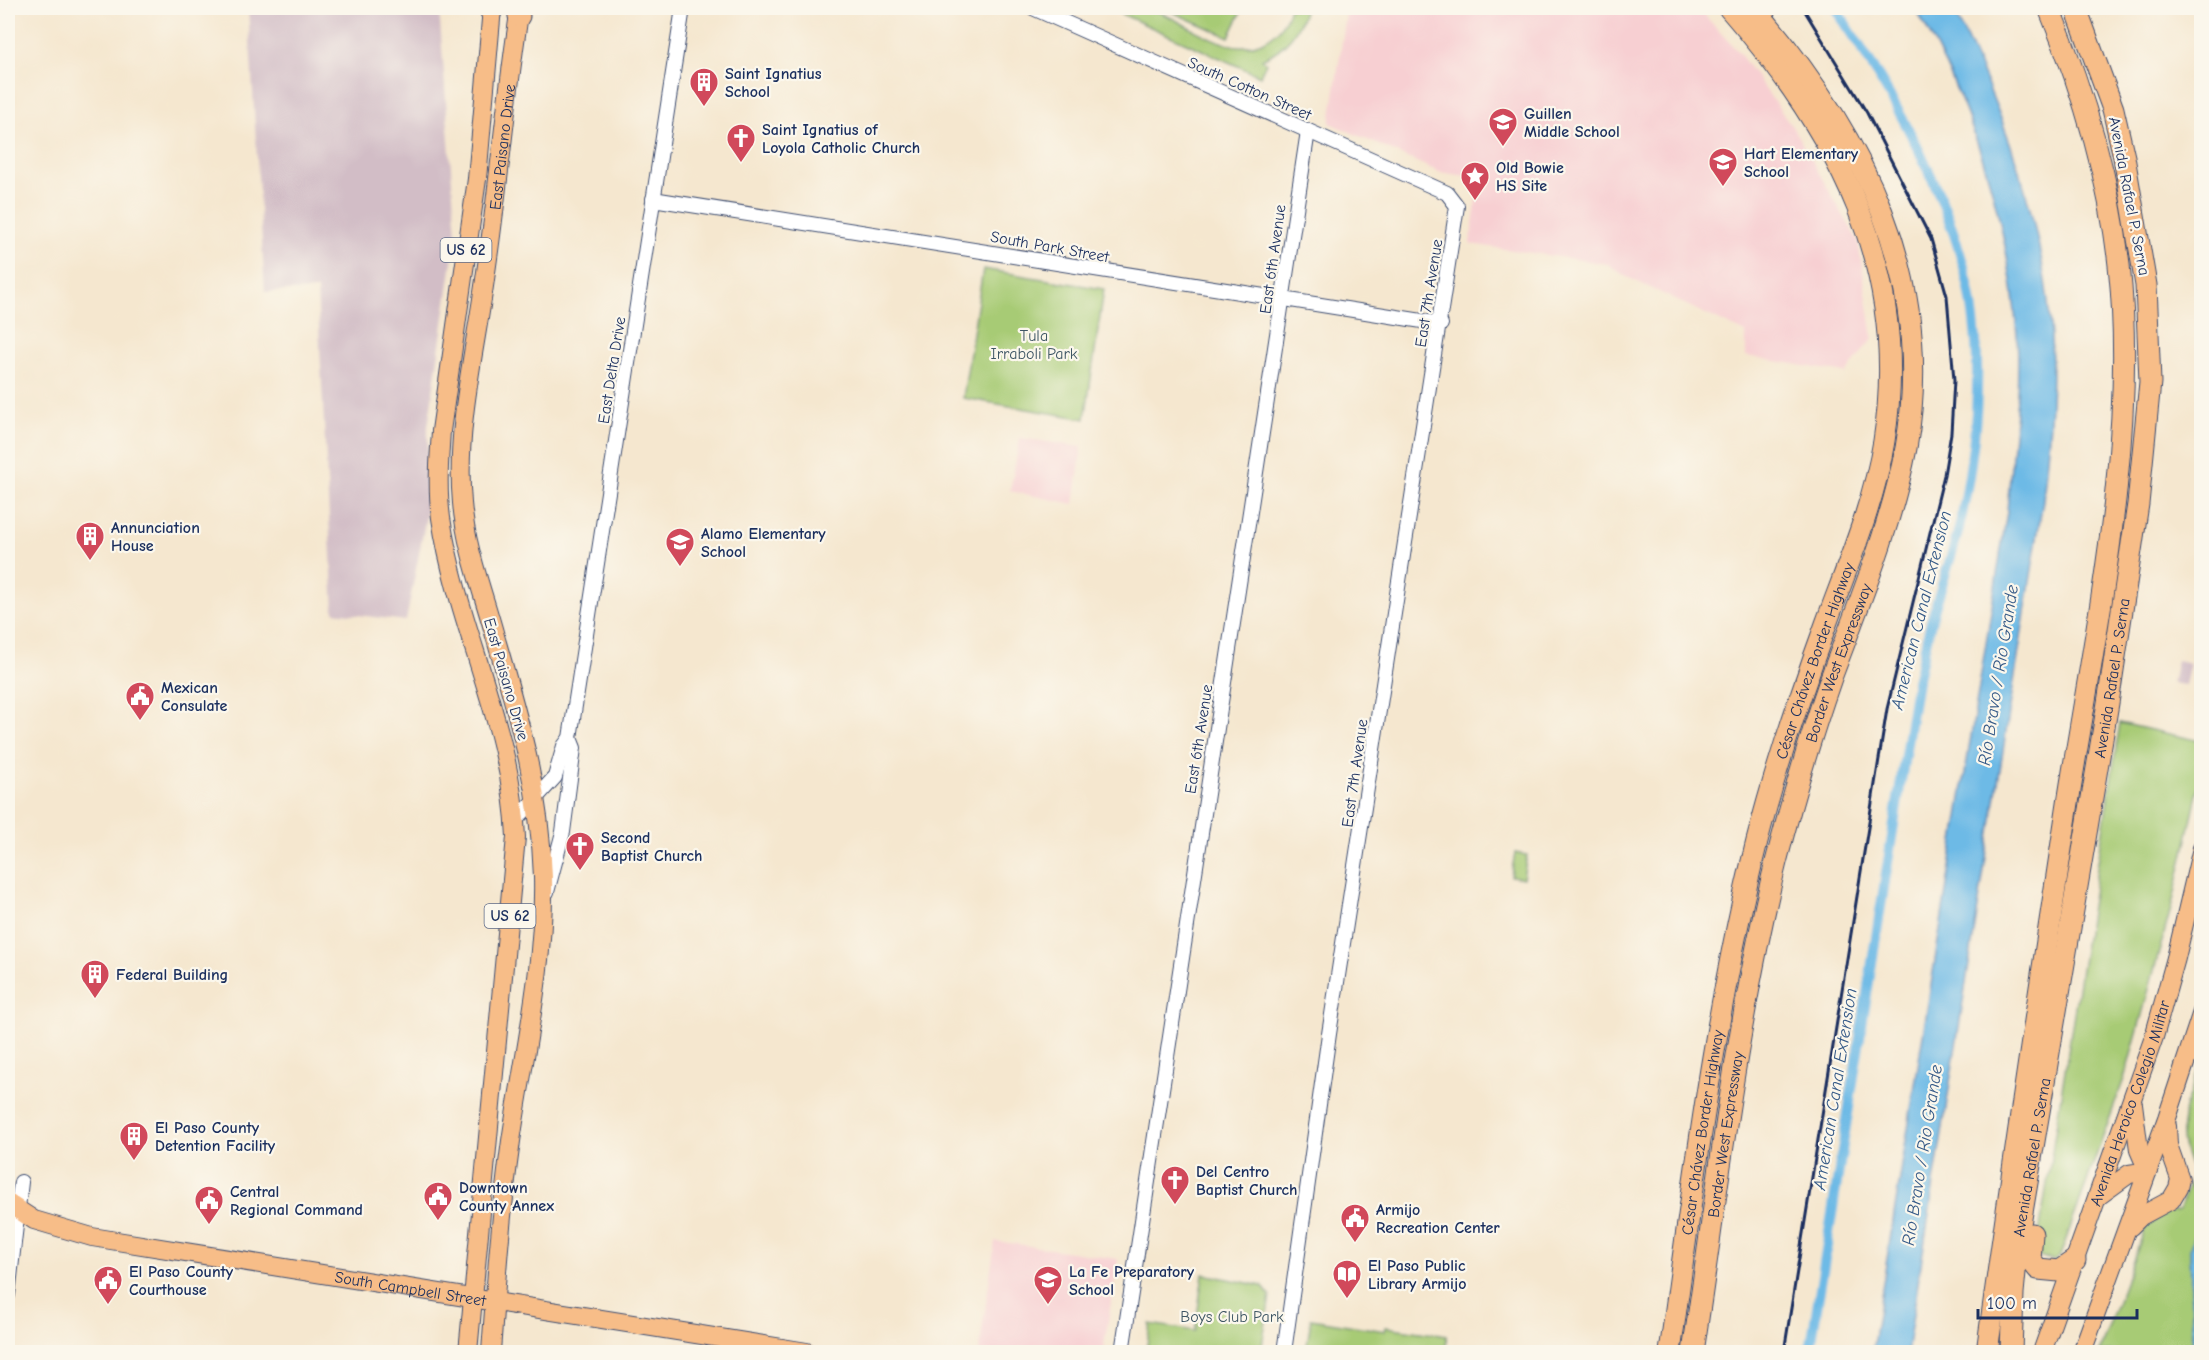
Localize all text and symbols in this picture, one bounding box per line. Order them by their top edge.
street label: South Cotton Street [1185,54,1315,124]
place label: Saint Ignatius School [725,65,822,101]
building icon: Saint Ignatius School [688,66,720,108]
street label: East Paisano Drive [486,83,519,211]
place label: Guillen Middle School [1524,105,1620,141]
school or university icon: Guillen Middle School [1487,106,1519,148]
street label: Avenida Rafael P. Serna [2105,115,2153,277]
place label: Saint Ignatius of Loyola Catholic Church [762,121,920,157]
church icon: Saint Ignatius of Loyola Catholic Church [725,122,757,164]
place label: Hart Elementary School [1744,145,1859,181]
school or university icon: Hart Elementary School [1707,146,1739,188]
place label: Old Bowie HS Site [1496,159,1564,195]
place icon: Old Bowie HS Site [1459,160,1491,202]
street label: East 6th Avenue [1256,203,1290,315]
street label: South Park Street [989,228,1111,266]
road number: US 62 [440,238,492,262]
street label: East 7th Avenue [1412,238,1446,349]
street label: East Delta Drive [595,315,629,425]
park label: Tula Irraboli Park [990,327,1078,363]
water label: American Canal Extension [1886,509,1956,713]
place label: Annunciation House [111,519,200,555]
building icon: Annunciation House [74,520,106,562]
place label: Alamo Elementary School [701,525,826,561]
school or university icon: Alamo Elementary School [664,526,696,568]
street label: César Chávez Border Highway [1773,559,1859,761]
street label: Border West Expressway [1802,580,1876,745]
water label: Río Bravo / Rio Grande [1974,583,2023,767]
street label: Avenida Rafael P. Serna [2091,597,2134,759]
street label: East Paisano Drive [480,616,532,743]
place label: Mexican Consulate [161,679,227,715]
public building icon: Mexican Consulate [124,680,156,722]
street label: East 6th Avenue [1181,683,1217,795]
street label: East 7th Avenue [1338,718,1372,828]
place label: Second Baptist Church [601,829,702,865]
church icon: Second Baptist Church [564,830,596,872]
road number: US 62 [484,904,536,928]
building icon: Federal Building [79,958,111,1000]
place label: Federal Building [116,966,228,984]
water label: American Canal Extension [1809,987,1862,1192]
street label: Avenida Heroico Colegio Militar [2087,998,2174,1209]
street label: César Chávez Border Highway [1678,1028,1728,1236]
street label: Border West Expressway [1705,1049,1748,1219]
water label: Río Bravo / Rio Grande [1898,1063,1947,1247]
street label: Avenida Rafael P. Serna [2010,1076,2055,1238]
place label: El Paso County Detention Facility [155,1119,276,1155]
building icon: El Paso County Detention Facility [118,1120,150,1162]
place label: Del Centro Baptist Church [1196,1163,1297,1199]
church icon: Del Centro Baptist Church [1159,1164,1191,1206]
place label: Downtown County Annex [459,1179,554,1215]
public building icon: Downtown County Annex [422,1180,454,1222]
place label: Central Regional Command [230,1183,363,1219]
public building icon: Central Regional Command [193,1184,225,1226]
place label: Armijo Recreation Center [1376,1201,1500,1237]
public building icon: Armijo Recreation Center [1339,1202,1371,1244]
place label: El Paso Public Library Armijo [1368,1257,1466,1293]
library icon: El Paso Public Library Armijo [1331,1258,1363,1300]
place label: El Paso County Courthouse [129,1263,234,1299]
place label: La Fe Preparatory School [1069,1263,1195,1299]
public building icon: El Paso County Courthouse [92,1264,124,1306]
school or university icon: La Fe Preparatory School [1032,1264,1064,1306]
street label: South Campbell Street [333,1268,488,1310]
scale bar [1978,1282,2137,1320]
text: 100 m [1987,1293,2037,1314]
park label: Boys Club Park [1180,1308,1284,1326]

